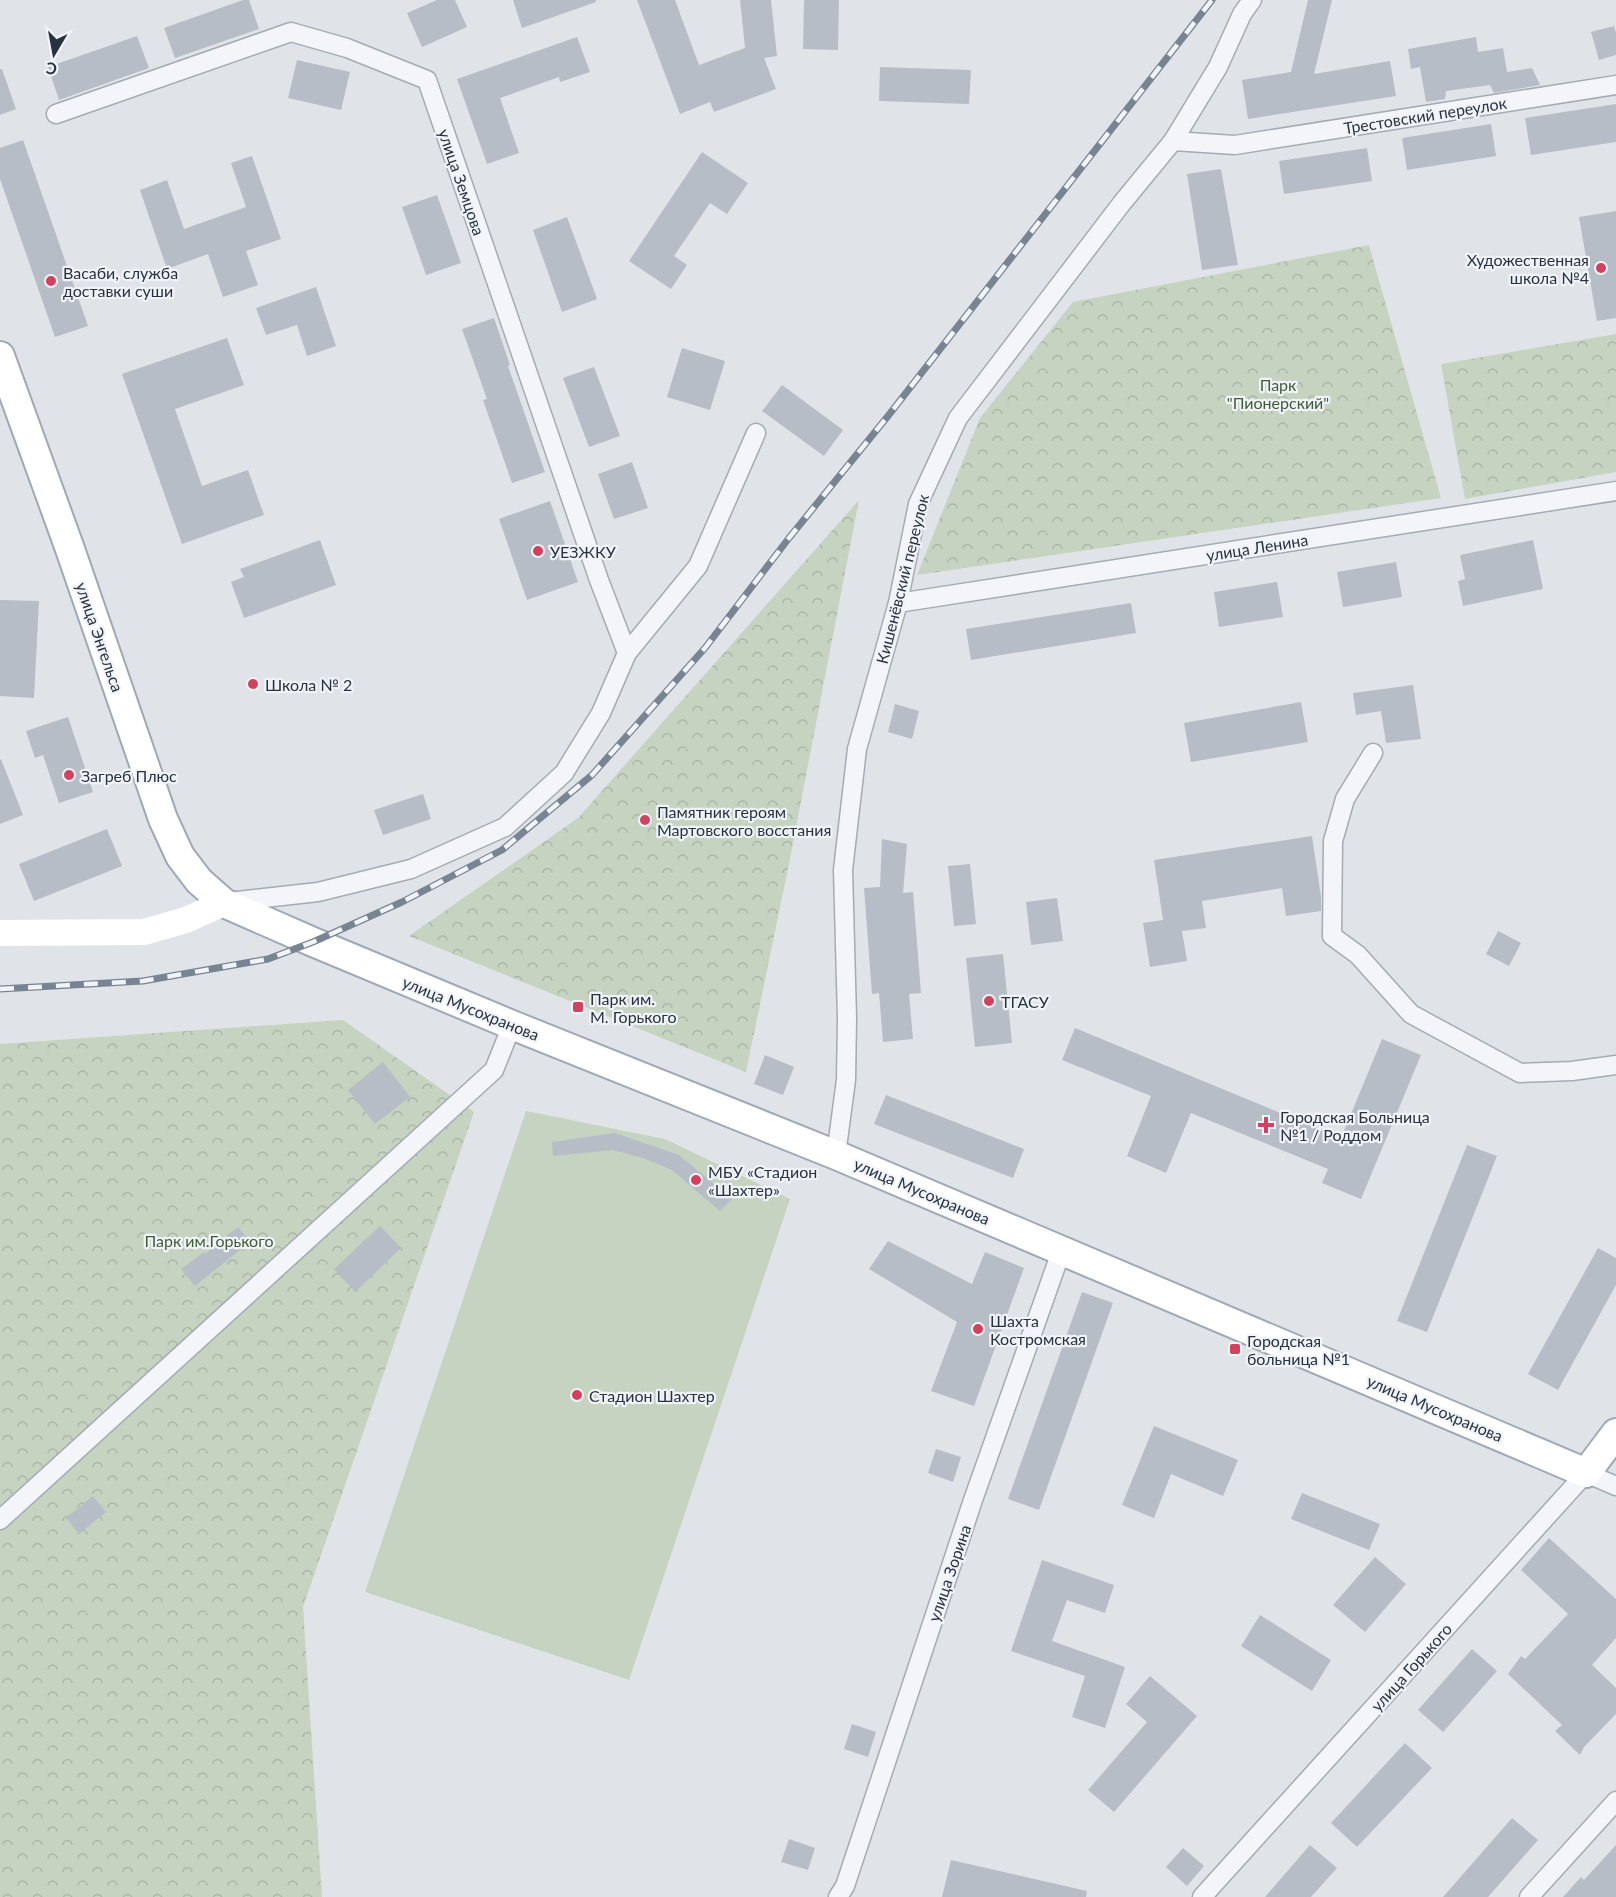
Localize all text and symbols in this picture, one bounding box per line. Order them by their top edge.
north arrow [24,24,84,84]
text: С [44,59,58,80]
street label: Трестовский переулок [1342,93,1509,137]
street label: улица Земцова [435,126,489,238]
place label: Художественная школа №4 [1467,250,1589,287]
marker: Художественная школа №4 [1594,261,1608,275]
place label: Васаби, служба доставки суши [63,263,178,300]
marker: Васаби, служба доставки суши [44,274,58,288]
park label: Парк "Пионерский" [1227,375,1329,412]
street label: Кишенёвский переулок [872,492,932,666]
street label: улица Ленина [1205,530,1309,564]
place label: УЕЗЖКУ [550,542,617,561]
marker: УЕЗЖКУ [531,544,545,558]
street label: улица Энгельса [72,580,128,694]
place label: Школа № 2 [265,675,352,694]
marker: Школа № 2 [246,677,260,691]
place label: Загреб Плюс [81,766,177,785]
marker: Загреб Плюс [62,768,76,782]
place label: Памятник героям Мартовского восстания [657,802,831,839]
marker: Памятник героям Мартовского восстания [638,813,652,827]
street label: улица Мусохранова [400,972,542,1044]
place label: Парк им. М. Горького [590,989,677,1026]
place label: ТГАСУ [1001,992,1050,1011]
marker: ТГАСУ [982,994,996,1008]
marker: Парк им. М. Горького [571,1000,585,1014]
place label: Городская Больница №1 / Роддом [1280,1107,1430,1144]
marker: Городская Больница №1 / Роддом [1257,1116,1275,1134]
street label: улица Мусохранова [851,1154,993,1228]
place label: МБУ «Стадион «Шахтер» [708,1162,817,1199]
marker: МБУ «Стадион «Шахтер» [689,1173,703,1187]
park label: Парк им.Горького [145,1231,273,1250]
place label: Шахта Костромская [990,1311,1086,1348]
marker: Шахта Костромская [971,1322,985,1336]
place label: Городская больница №1 [1247,1331,1350,1368]
marker: Городская больница №1 [1228,1342,1242,1356]
street label: улица Мусохранова [1364,1371,1506,1445]
place label: Стадион Шахтер [589,1386,715,1405]
marker: Стадион Шахтер [570,1388,584,1402]
street label: улица Зорина [924,1522,974,1624]
street label: улица Горького [1367,1619,1455,1715]

